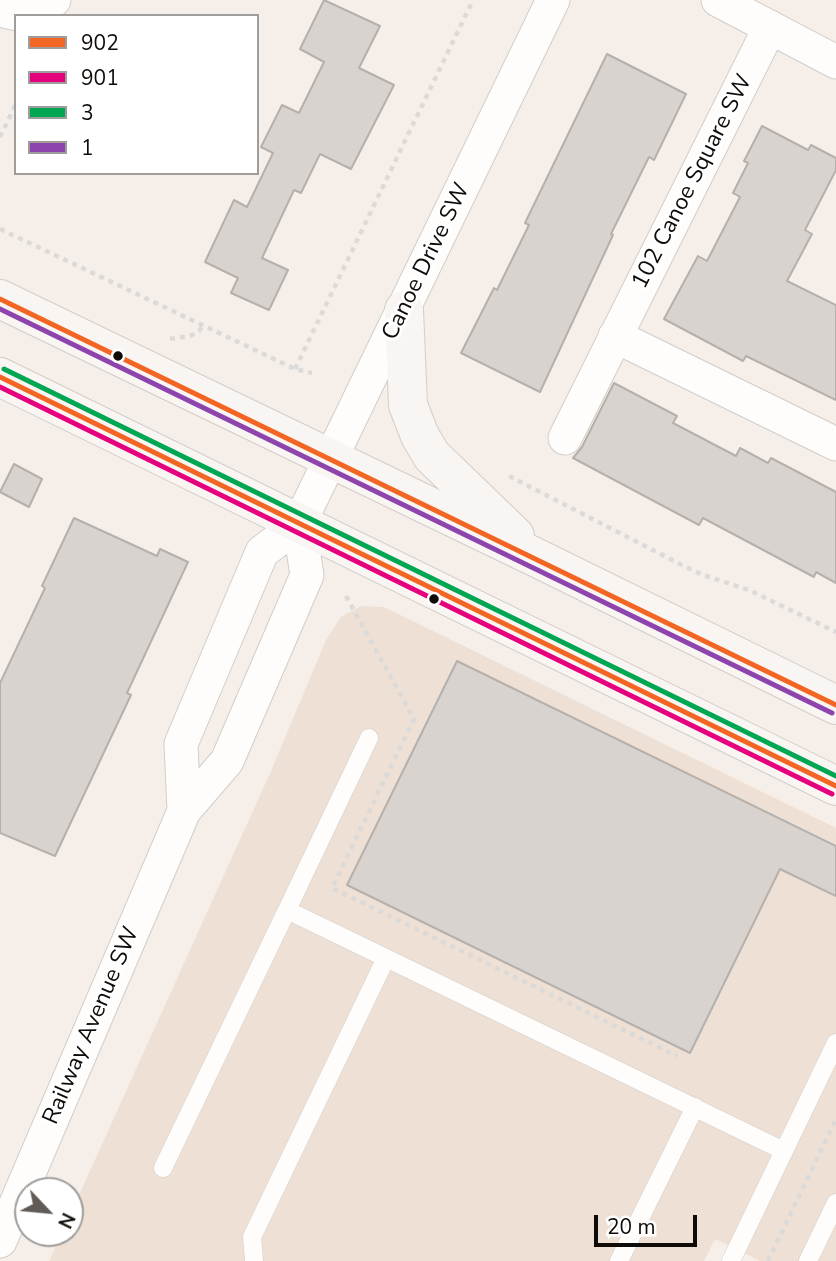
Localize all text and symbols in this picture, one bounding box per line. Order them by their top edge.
legend [14,14,259,175]
text: 902 [81,29,119,57]
text: 901 [81,64,119,92]
street label: 102 Canoe Square SW [627,70,759,294]
text: 3 [81,99,94,127]
text: 1 [81,134,94,162]
street label: Canoe Drive SW [377,179,477,345]
unlabelled marker [111,349,125,363]
unlabelled marker [427,592,441,606]
street label: Railway Avenue SW [38,923,146,1129]
north arrow [14,1177,84,1247]
scale bar [598,1202,701,1246]
text: N [51,1208,81,1232]
text: 20 m [607,1213,656,1241]

